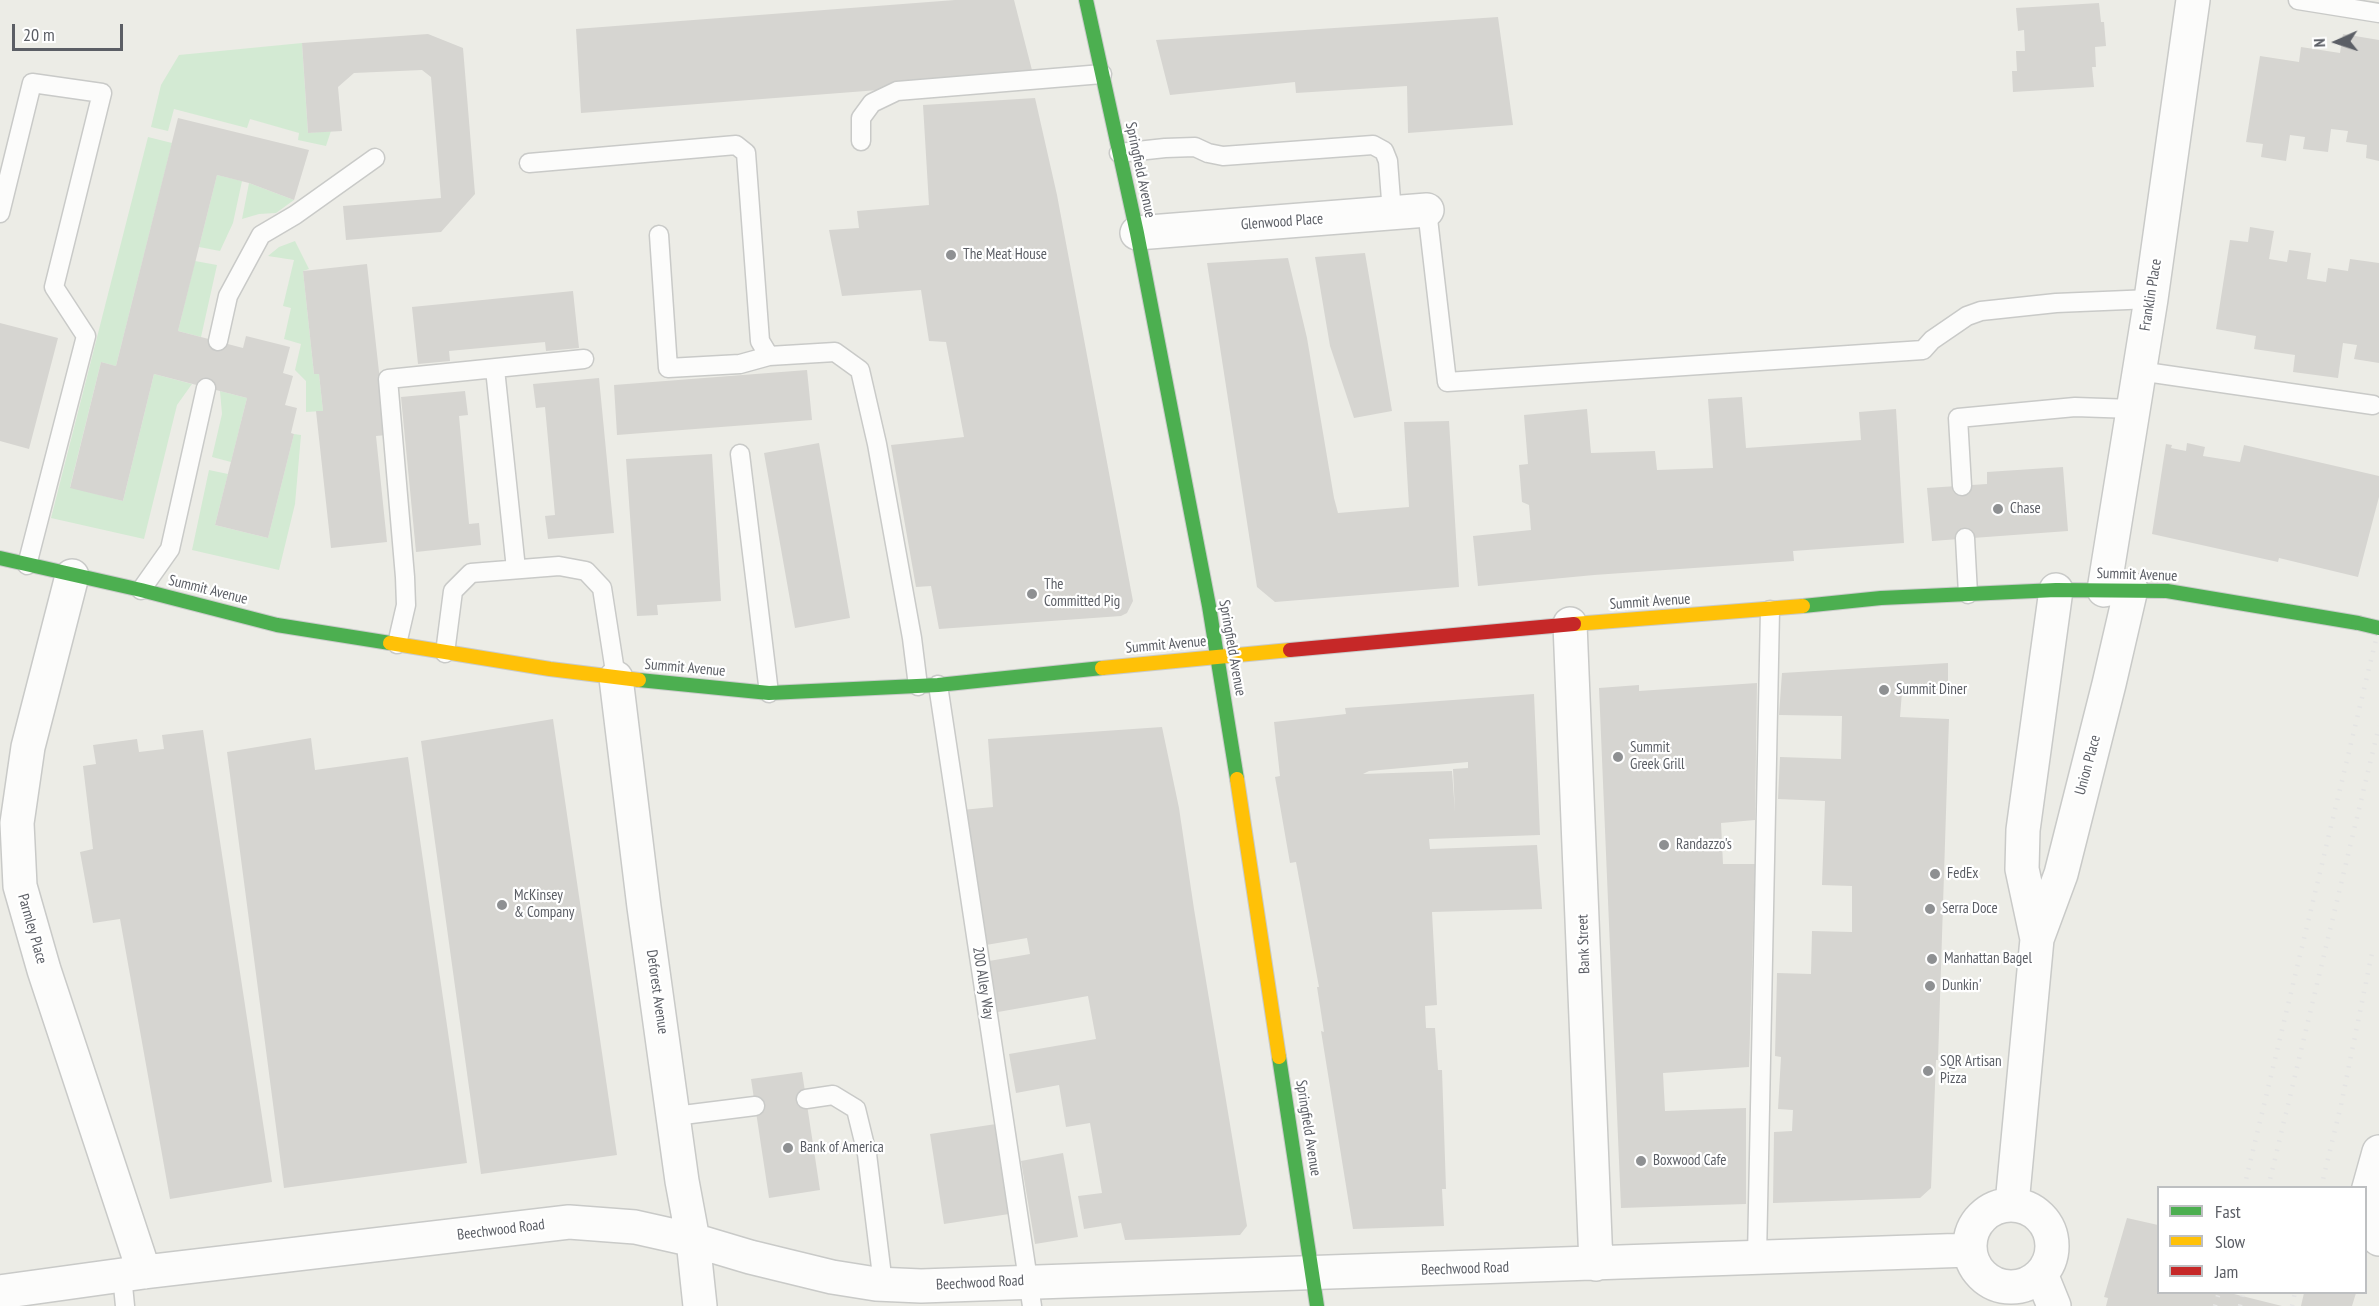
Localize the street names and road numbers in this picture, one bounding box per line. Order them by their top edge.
street label: Springfield Avenue [1121,121,1159,219]
street label: Glenwood Place [1240,210,1324,234]
street label: Franklin Place [2136,258,2166,332]
street label: Summit Avenue [2096,565,2178,585]
street label: Summit Avenue [167,571,249,609]
street label: Summit Avenue [1609,590,1691,614]
street label: Springfield Avenue [1215,599,1249,697]
street label: Summit Avenue [1125,633,1207,657]
street label: Summit Avenue [644,656,726,680]
street label: Union Place [2071,733,2105,797]
street label: Parmley Place [13,892,51,966]
street label: Bank Street [1574,914,1594,974]
street label: 200 Alley Way [968,945,998,1021]
street label: Deforest Avenue [642,949,672,1035]
street label: Springfield Avenue [1292,1079,1324,1177]
street label: Beechwood Road [456,1216,546,1244]
street label: Beechwood Road [1421,1258,1509,1280]
street label: Beechwood Road [936,1272,1024,1294]

